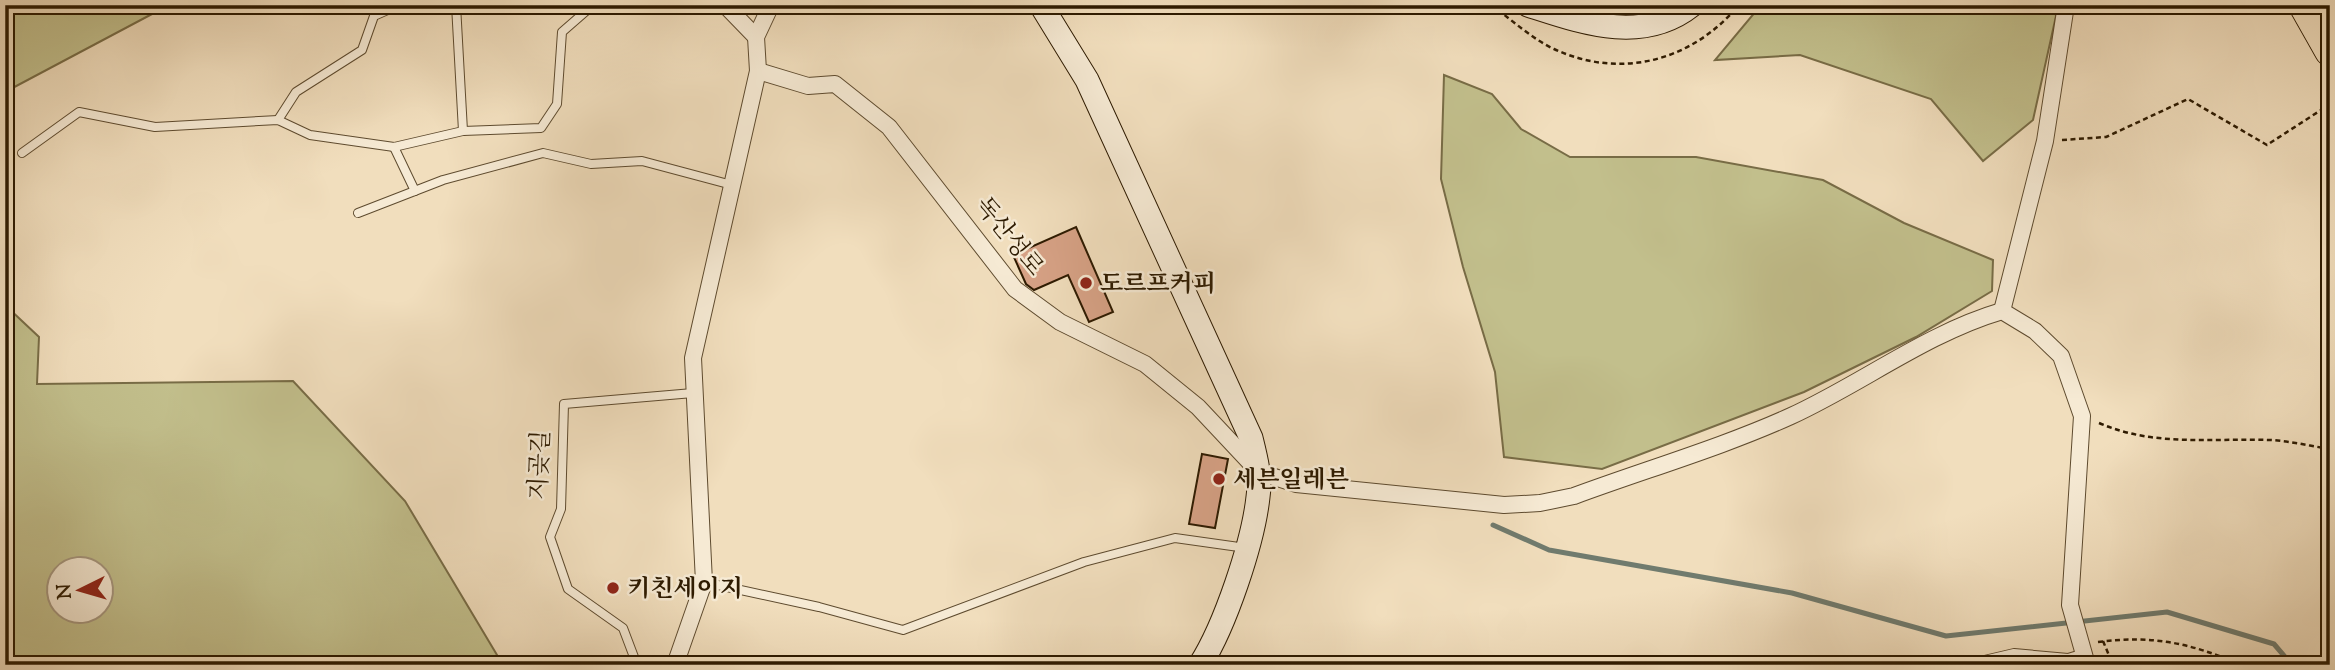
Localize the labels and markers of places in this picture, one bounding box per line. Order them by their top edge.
place label: 도르프커피 [1100,268,1216,302]
marker: 도르프커피 [1078,275,1094,291]
place label: 세븐일레븐 [1233,464,1349,498]
marker: 세븐일레븐 [1211,471,1227,487]
place label: 키친세이지 [627,573,743,607]
marker: 키친세이지 [605,580,621,596]

